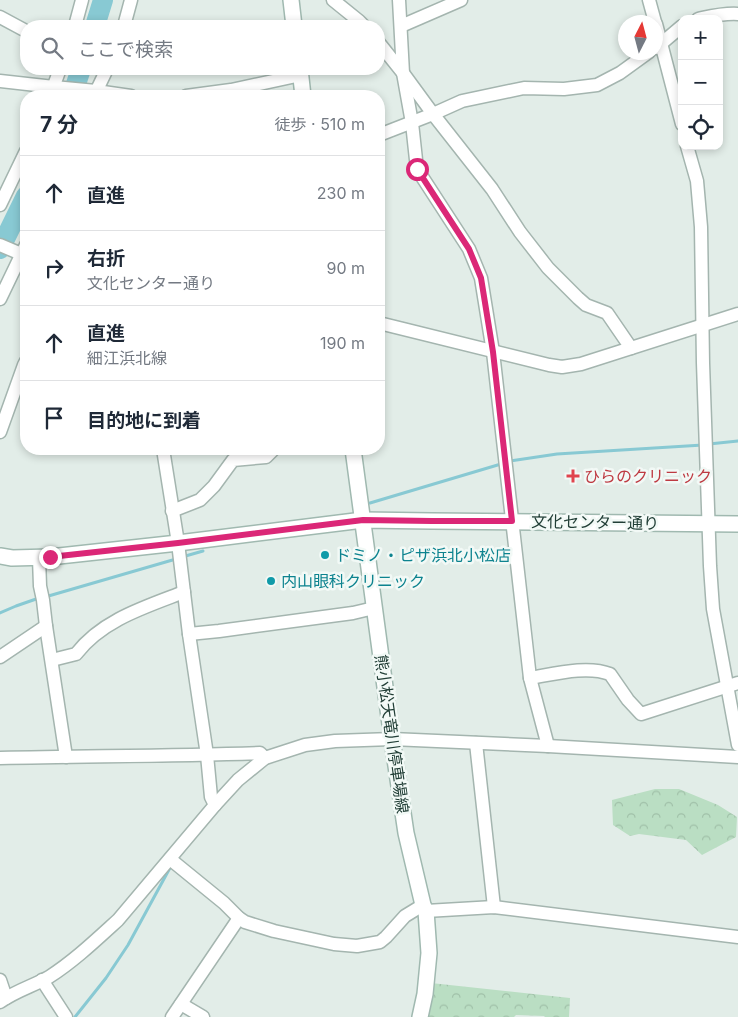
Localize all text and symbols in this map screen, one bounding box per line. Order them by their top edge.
north arrow [618,15,663,60]
map controls [678,15,723,150]
button: + [678,15,723,60]
search box [20,20,385,75]
icon: search [38,34,66,62]
text: ここで検索 [78,38,173,61]
button: − [678,60,723,105]
button: locate [678,105,723,150]
text: 7 分 [40,112,78,137]
text: 徒歩 · 510 m [275,114,365,134]
route start [406,158,429,181]
icon: ahead [40,179,68,207]
text: 230 m [317,183,365,203]
text: 直進 [87,184,125,207]
text: 右折 [87,247,125,270]
icon: right [40,254,68,282]
text: 90 m [326,258,365,278]
text: 文化センター通り [87,273,215,293]
text: 直進 [87,322,125,345]
icon: ahead [40,329,68,357]
text: 190 m [320,333,365,353]
text: 細江浜北線 [87,348,167,368]
icon: arrive [40,404,68,432]
text: 目的地に到着 [87,409,201,432]
place label: ひらのクリニック [584,466,712,486]
marker: ひらのクリニック [566,469,580,483]
street label: 文化センター通り [531,511,659,533]
place label: ドミノ・ピザ浜北小松店 [335,545,511,565]
route end [39,546,62,569]
marker: ドミノ・ピザ浜北小松店 [319,549,331,561]
place label: 内山眼科クリニック [281,571,425,591]
marker: 内山眼科クリニック [265,575,277,587]
street label: 熊小松天竜川停車場線 [371,653,413,815]

